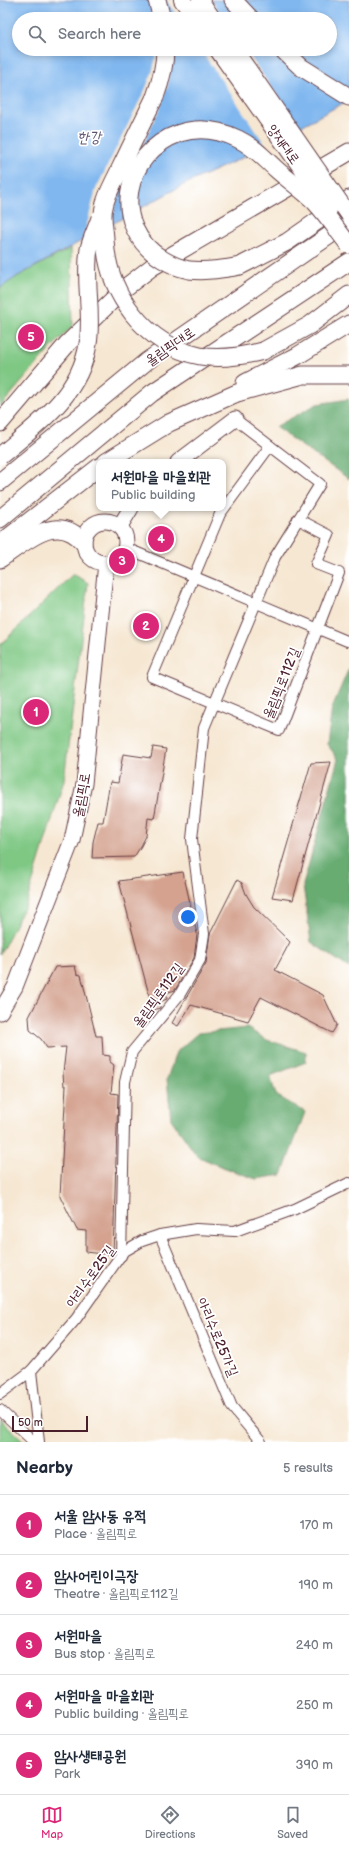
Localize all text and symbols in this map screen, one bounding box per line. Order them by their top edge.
search box [12,12,337,56]
icon: search [26,23,48,45]
text: Search here [58,25,141,44]
street label: 양재대로 [264,121,303,168]
water label: 한강 [77,128,103,147]
pin: 5 [18,322,44,352]
street label: 올림픽대로 [142,323,198,370]
popup [96,459,226,511]
text: 서원마을 마을회관 [111,468,211,487]
text: Public building [111,487,195,503]
pin: 4 [148,524,174,554]
pin: 3 [109,546,135,576]
pin: 2 [133,611,159,641]
street label: 올림픽로112길 [259,644,304,721]
pin: 1 [23,697,49,727]
street label: 올림픽로 [69,771,94,819]
your location [178,907,198,927]
street label: 올림픽로112길 [129,959,188,1031]
street label: 아리수로25길 [62,1241,119,1311]
street label: 아리수로25가길 [193,1295,242,1380]
scale bar [12,1414,88,1433]
text: 50 m [18,1416,43,1429]
text: Nearby [16,1458,73,1478]
text: 5 results [283,1460,333,1476]
text: 서울 암사동 유적 [54,1507,147,1526]
text: 1 [26,1517,32,1533]
text: 170 m [300,1517,333,1533]
text: Place · 올림픽로 [54,1526,137,1542]
text: 암사어린이극장 [54,1567,139,1586]
text: 2 [25,1577,33,1593]
text: 190 m [299,1577,333,1593]
text: Theatre · 올림픽로112길 [54,1586,178,1602]
text: 서원마을 [54,1627,102,1646]
text: 3 [25,1637,33,1653]
text: 240 m [296,1637,333,1653]
text: Bus stop · 올림픽로 [54,1646,155,1662]
text: 서원마을 마을회관 [54,1687,155,1706]
text: 4 [25,1697,33,1713]
text: 250 m [296,1697,333,1713]
text: Public building · 올림픽로 [54,1706,189,1722]
text: 암사생태공원 [54,1747,126,1766]
text: 5 [25,1757,33,1773]
text: 390 m [296,1757,333,1773]
text: Park [54,1766,80,1782]
tab: Map [41,1804,63,1841]
tab: Directions [145,1804,195,1841]
tab: Saved [277,1804,308,1841]

